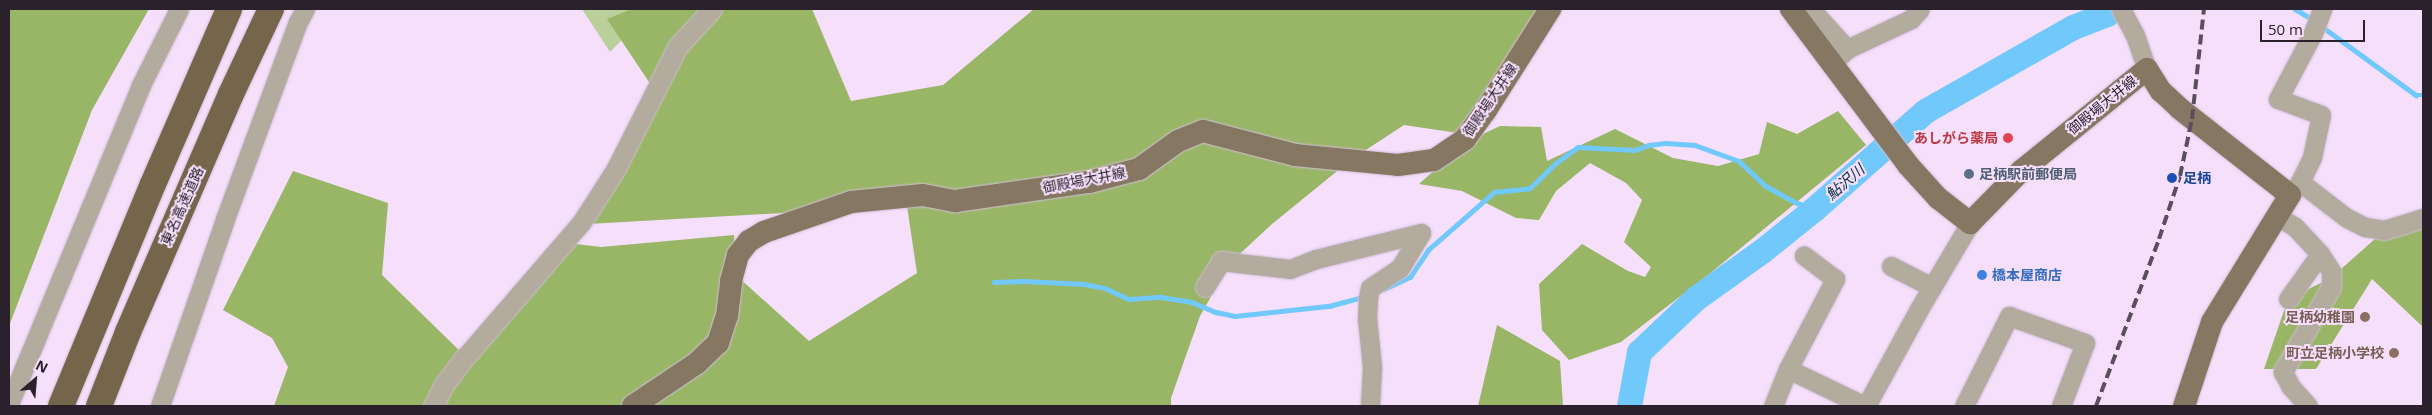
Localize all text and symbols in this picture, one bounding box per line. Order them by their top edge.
scale bar [2262,10,2367,42]
text: 50 m [2268,19,2303,39]
street label: 御殿場大井線 [1460,60,1520,140]
street label: 御殿場大井線 [2064,72,2140,138]
place label: あしがら薬局 [1914,130,1998,146]
marker: あしがら薬局 [2002,132,2014,144]
water label: 鮎沢川 [1822,160,1868,204]
street label: 東名高速道路 [157,164,207,248]
street label: 御殿場大井線 [1041,164,1127,196]
place label: 足柄駅前郵便局 [1979,166,2077,182]
marker: 足柄駅前郵便局 [1963,168,1975,180]
place label: 足柄 [2183,170,2211,186]
marker: 足柄 [2165,171,2179,185]
place label: 橋本屋商店 [1992,267,2062,283]
marker: 橋本屋商店 [1976,269,1988,281]
place label: 足柄幼稚園 [2285,309,2355,325]
marker: 足柄幼稚園 [2359,311,2371,323]
place label: 町立足柄小学校 [2286,345,2384,361]
marker: 町立足柄小学校 [2388,347,2400,359]
north arrow [10,355,60,405]
text: N [33,355,51,377]

